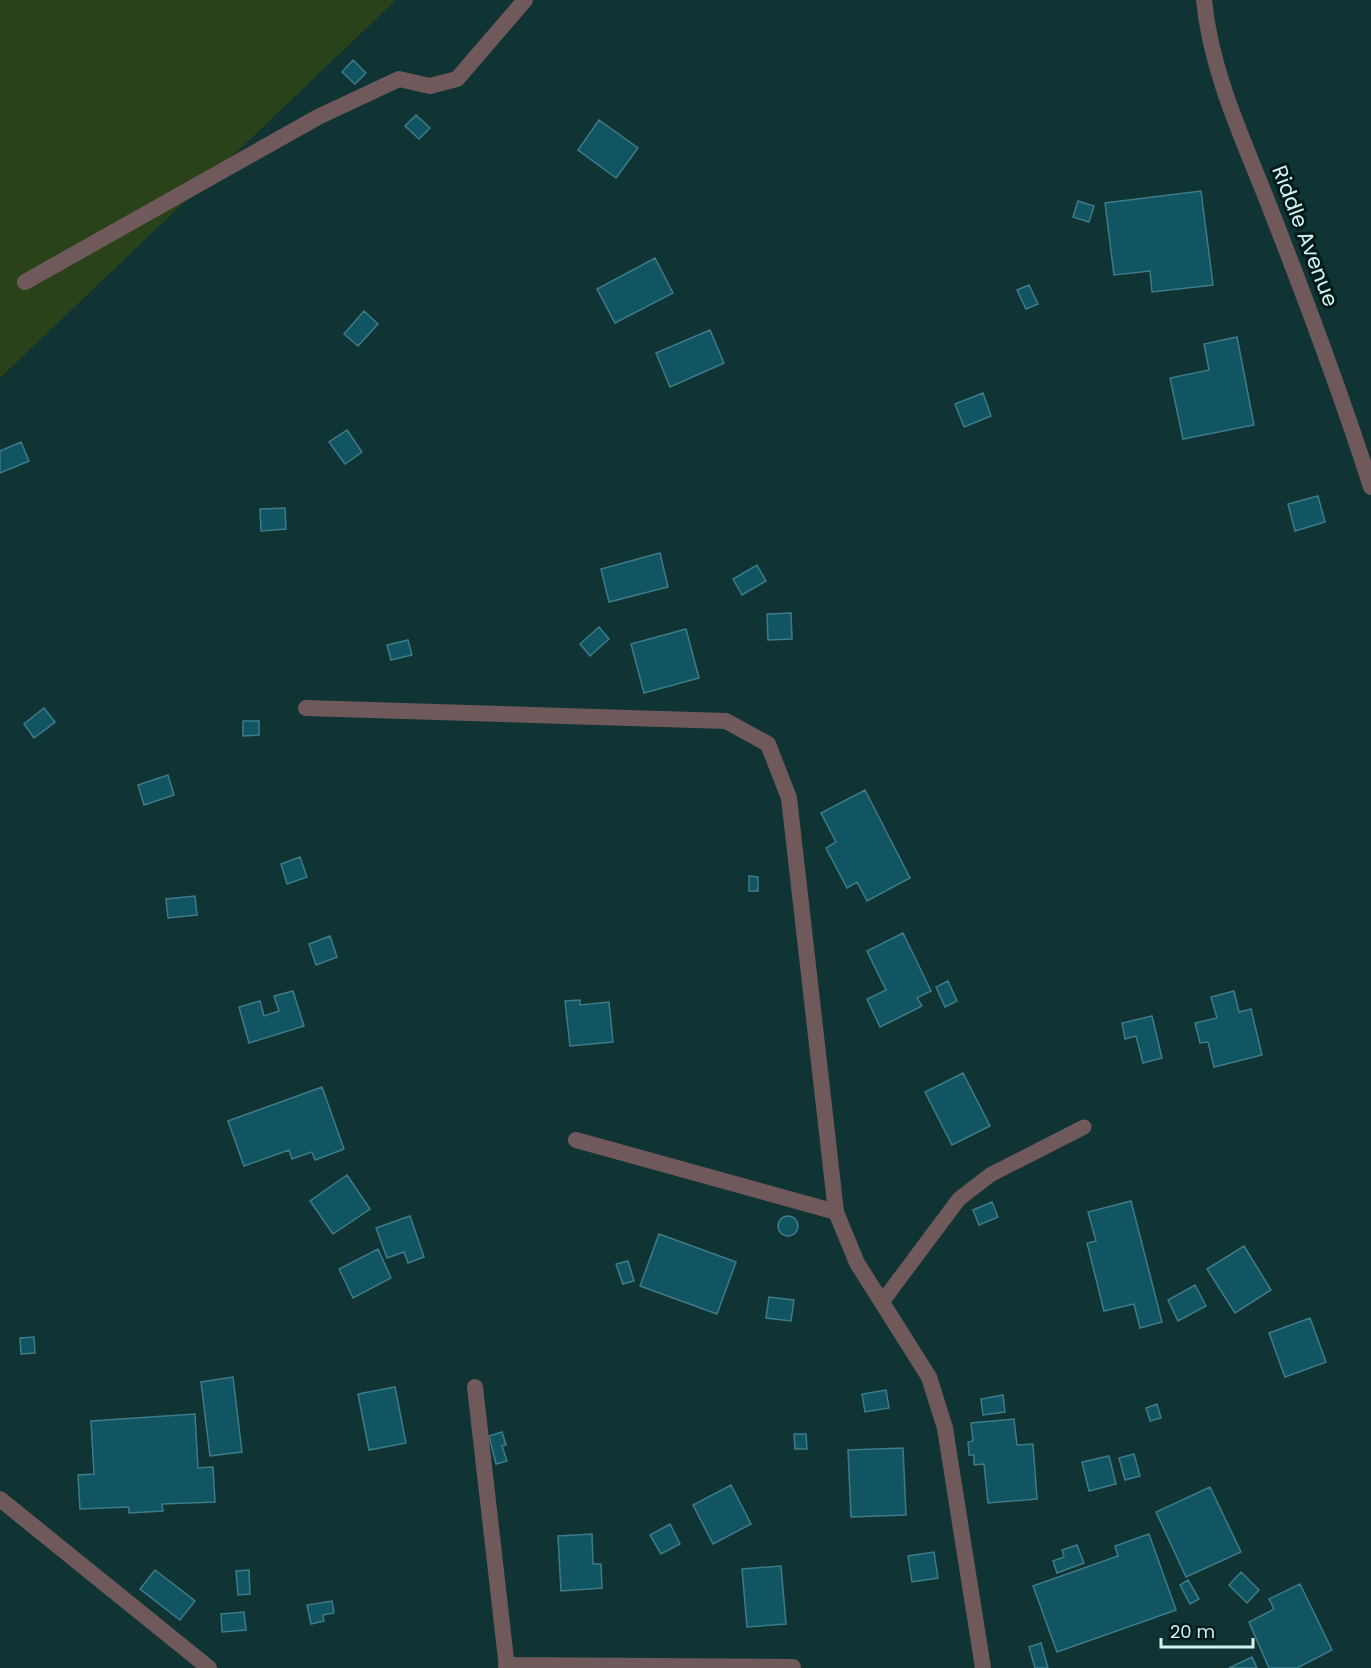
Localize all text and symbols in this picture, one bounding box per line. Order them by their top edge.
street label: Riddle Avenue [1265,161,1346,311]
scale bar [1161,1611,1252,1649]
text: 20 m [1170,1619,1215,1644]

